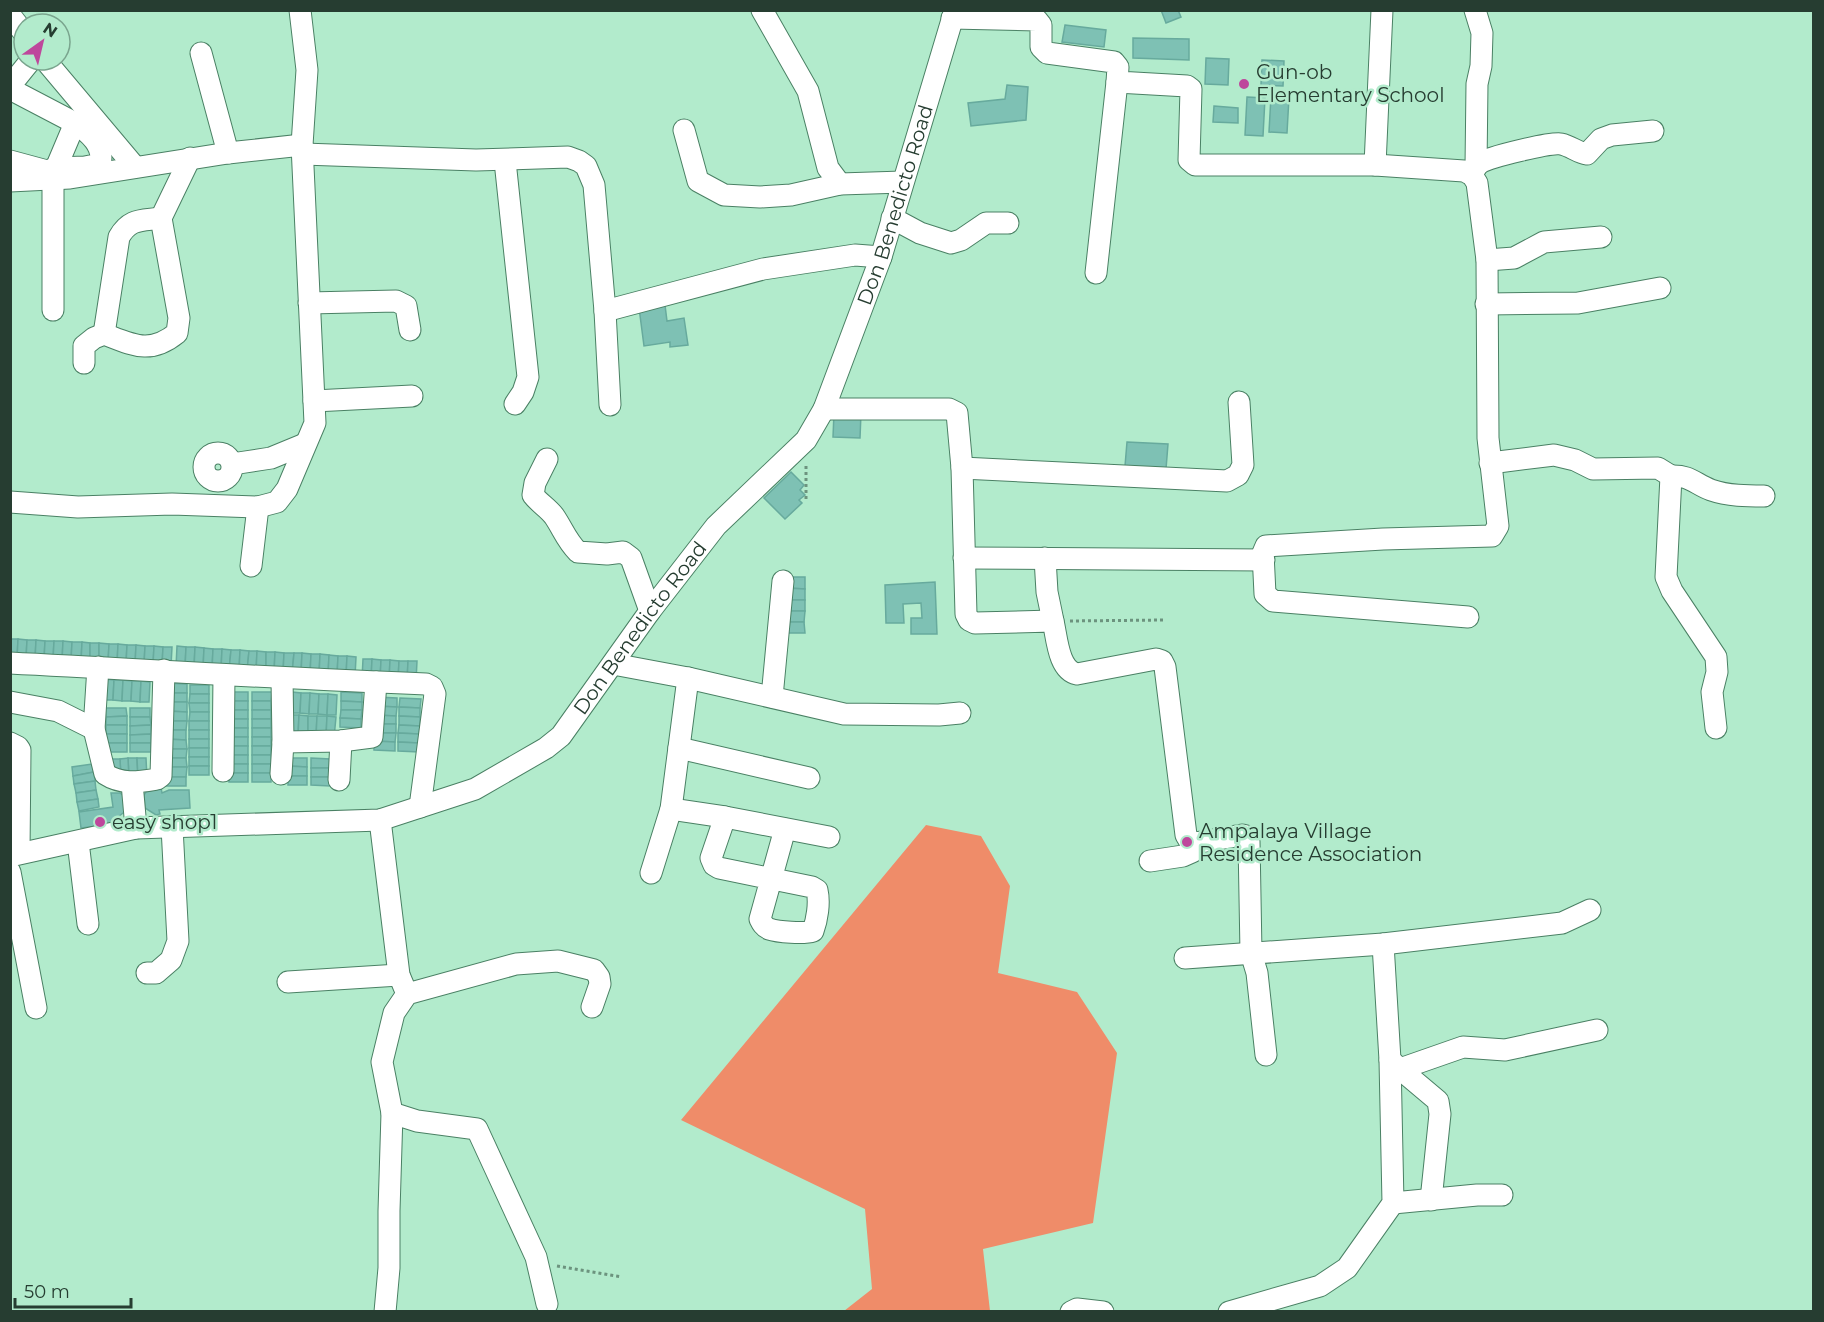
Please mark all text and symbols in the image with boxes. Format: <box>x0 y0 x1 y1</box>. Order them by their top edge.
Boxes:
north arrow <box>12 12 72 72</box>
text: N <box>39 18 61 41</box>
place label: Gun-ob Elementary School <box>1256 60 1445 107</box>
marker: Gun-ob Elementary School <box>1237 77 1251 91</box>
street label: Don Benedicto Road <box>852 102 938 309</box>
street label: Don Benedicto Road <box>568 537 711 719</box>
place label: easy shop1 <box>112 810 217 834</box>
marker: easy shop1 <box>93 815 107 829</box>
place label: Ampalaya Village Residence Association <box>1199 819 1422 866</box>
marker: Ampalaya Village Residence Association <box>1180 835 1194 849</box>
scale bar <box>15 1271 130 1309</box>
text: 50 m <box>24 1281 70 1303</box>

